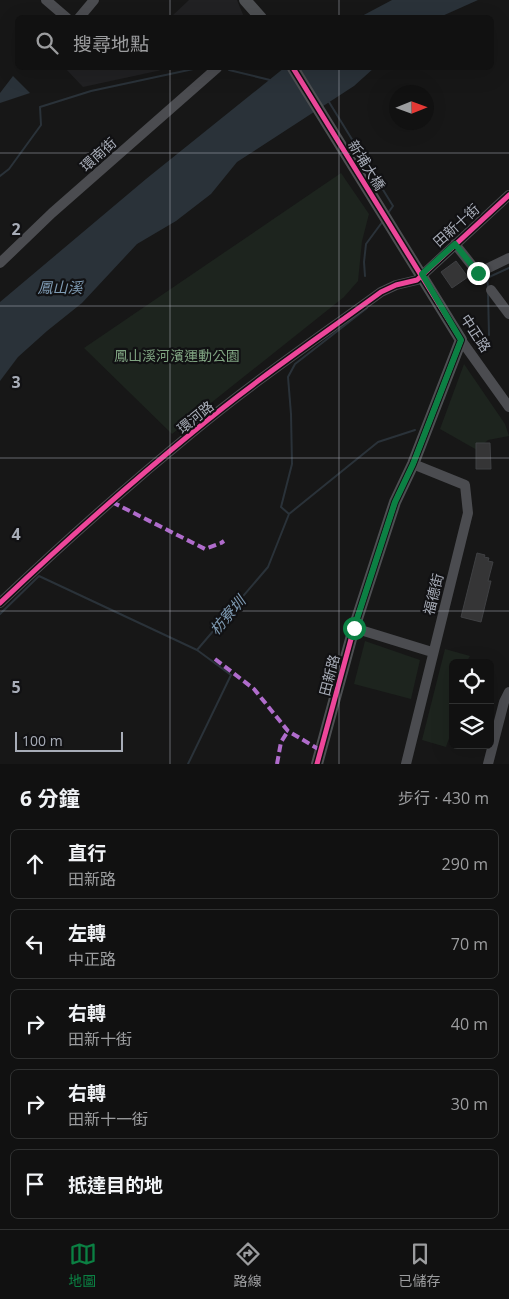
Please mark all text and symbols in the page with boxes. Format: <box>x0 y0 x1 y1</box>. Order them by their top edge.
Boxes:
search box <box>15 15 494 70</box>
icon: search <box>33 29 61 57</box>
text: 搜尋地點 <box>73 31 149 57</box>
north arrow <box>389 85 434 130</box>
street label: 環南街 <box>76 133 120 175</box>
street label: 新埔大橋 <box>344 136 390 194</box>
street label: 田新十街 <box>429 199 483 251</box>
text: 2 <box>11 218 21 240</box>
route end <box>467 262 490 285</box>
water label: 鳳山溪 <box>37 277 84 297</box>
street label: 中正路 <box>457 310 495 356</box>
park label: 鳳山溪河濱運動公園 <box>114 346 240 365</box>
text: 3 <box>11 371 21 393</box>
street label: 環河路 <box>173 396 217 438</box>
text: 4 <box>11 523 21 545</box>
street label: 福德街 <box>419 571 447 617</box>
water label: 枋寮圳 <box>205 590 251 639</box>
route start <box>343 617 366 640</box>
street label: 田新路 <box>314 652 344 698</box>
map controls <box>449 659 494 749</box>
button: locate <box>449 659 494 704</box>
text: 5 <box>11 676 21 698</box>
button: layers <box>449 704 494 749</box>
scale bar <box>15 729 122 752</box>
text: 100 m <box>22 731 63 750</box>
text: 6 分鐘 <box>20 784 79 812</box>
text: 步行 · 430 m <box>398 787 489 809</box>
text: 直行 <box>68 840 106 866</box>
icon: ahead <box>21 850 49 878</box>
text: 290 m <box>442 853 488 875</box>
text: 田新路 <box>68 868 116 890</box>
text: 左轉 <box>68 920 106 946</box>
icon: left <box>21 930 49 958</box>
text: 70 m <box>451 933 488 955</box>
text: 中正路 <box>68 948 116 970</box>
text: 右轉 <box>68 1000 106 1026</box>
icon: right <box>21 1010 49 1038</box>
text: 40 m <box>451 1013 488 1035</box>
text: 田新十街 <box>68 1028 132 1050</box>
text: 右轉 <box>68 1080 106 1106</box>
icon: right <box>21 1090 49 1118</box>
text: 30 m <box>451 1093 488 1115</box>
text: 田新十一街 <box>68 1108 148 1130</box>
icon: arrive <box>21 1170 49 1198</box>
text: 抵達目的地 <box>68 1172 163 1198</box>
tab: 地圖 <box>69 1240 97 1290</box>
tab: 路線 <box>234 1240 262 1290</box>
tab: 已儲存 <box>399 1240 441 1290</box>

